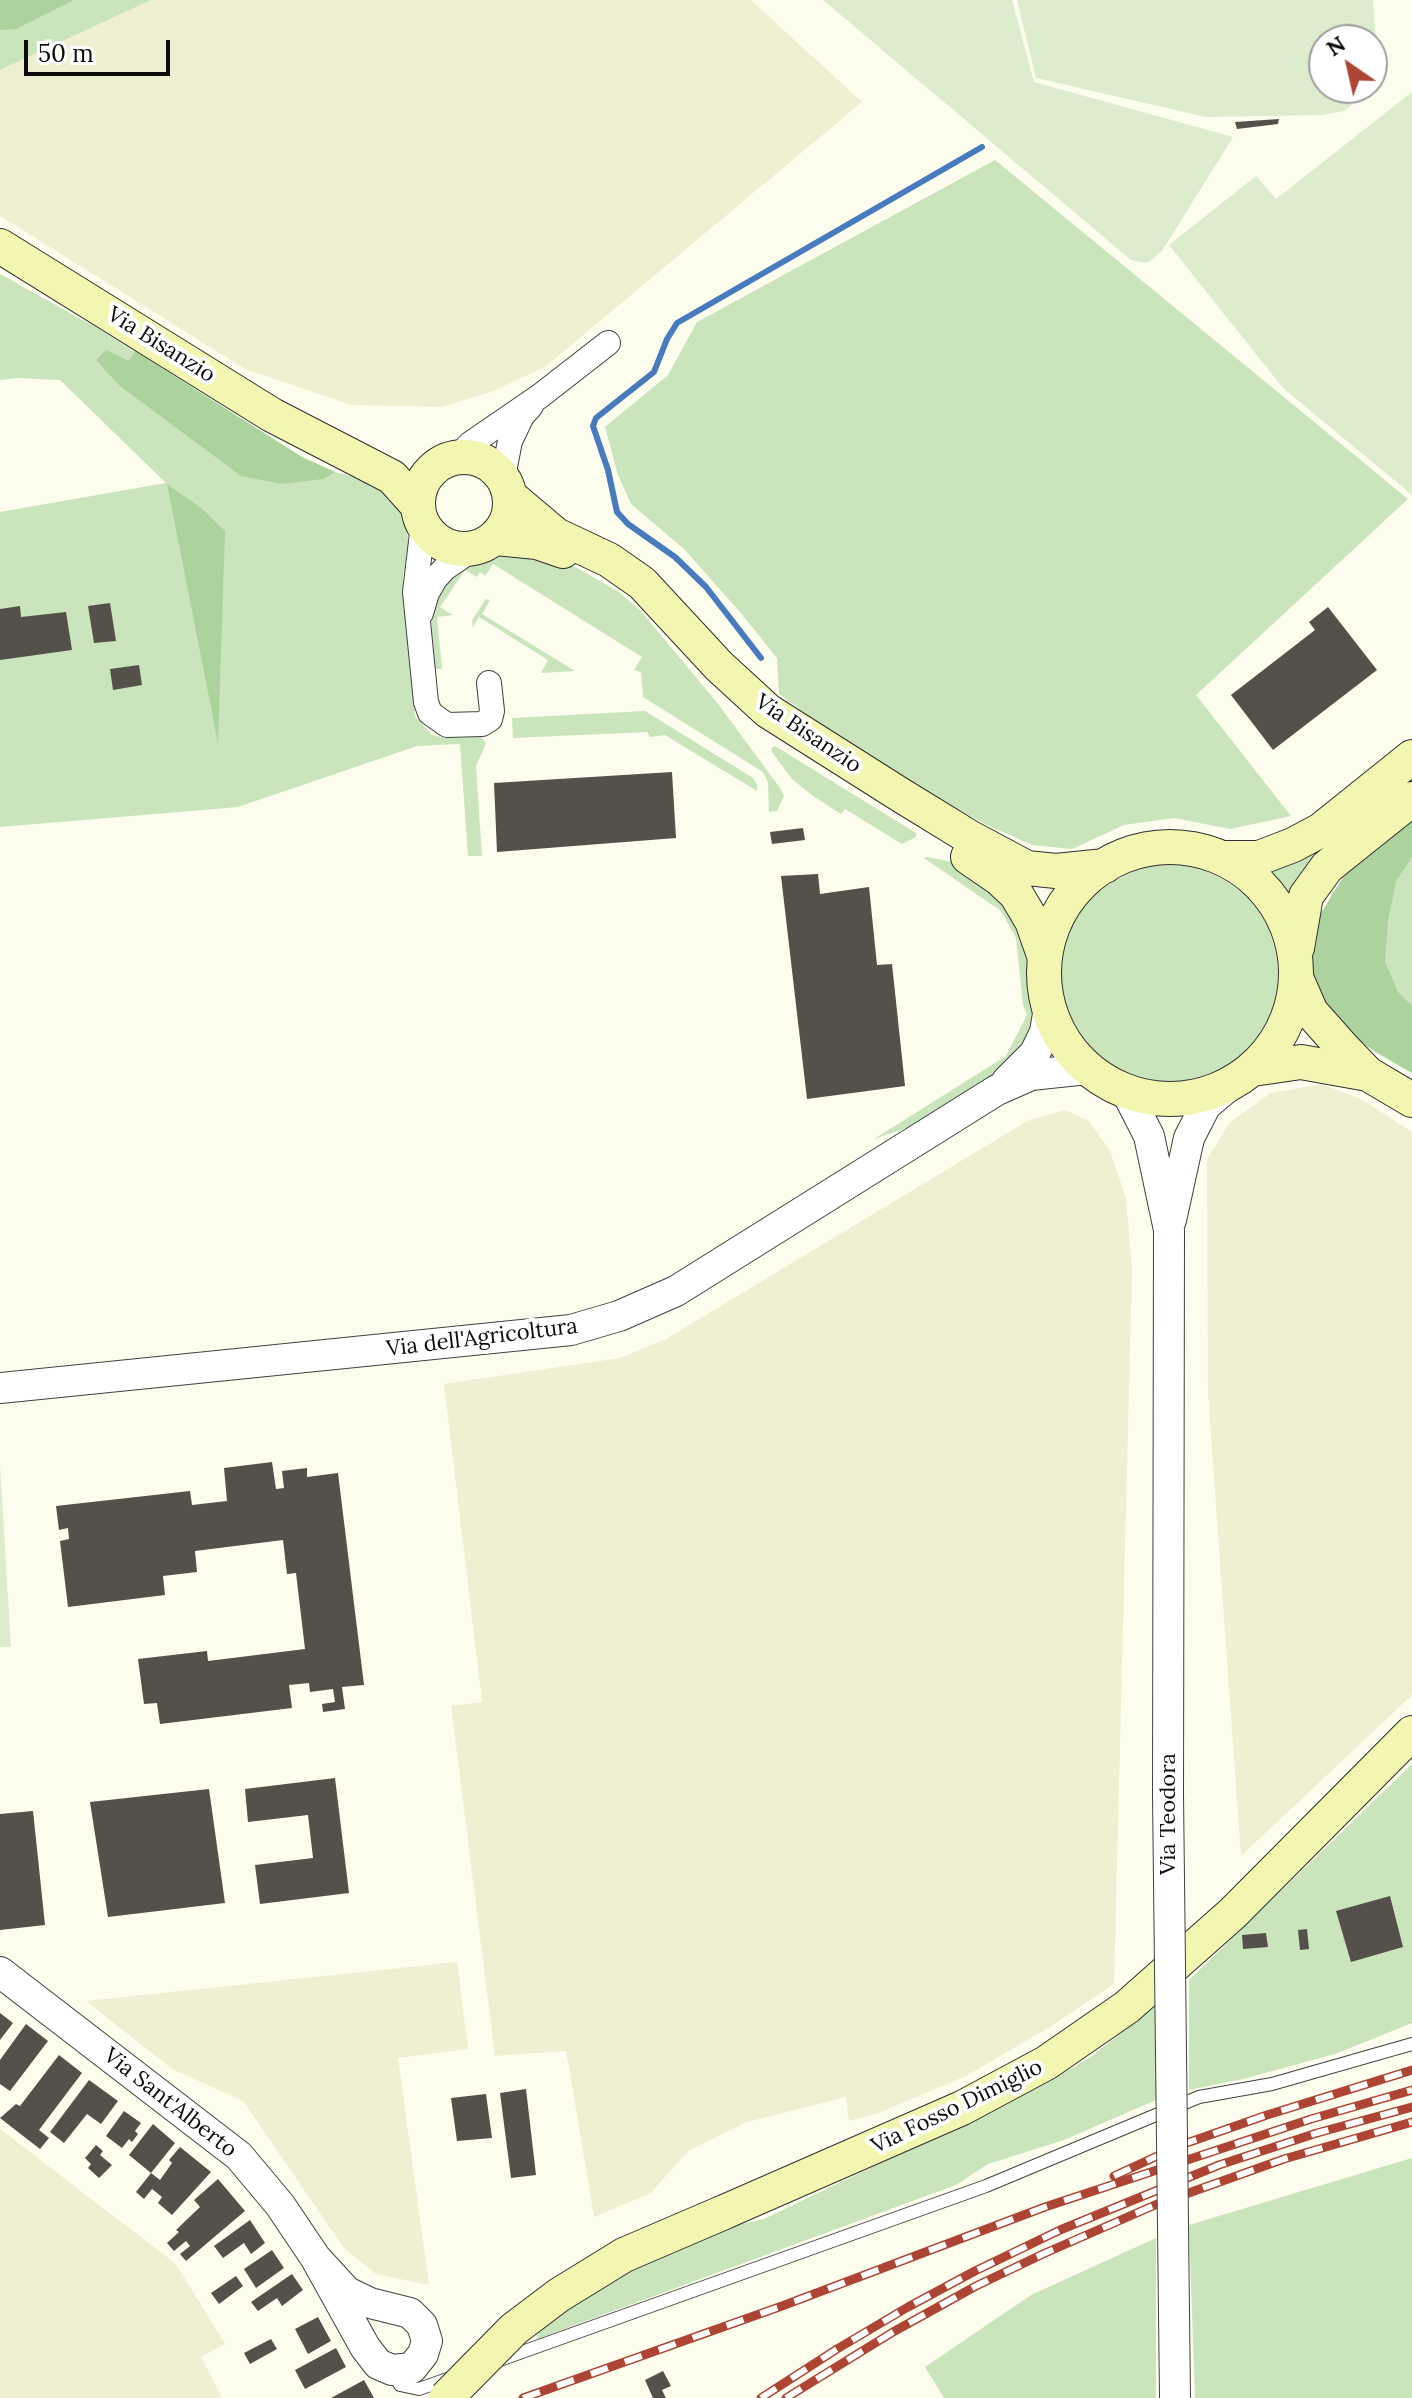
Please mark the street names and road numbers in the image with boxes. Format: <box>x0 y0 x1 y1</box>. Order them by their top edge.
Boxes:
street label: Via Bisanzio <box>102 301 220 389</box>
street label: Via Bisanzio <box>750 689 866 779</box>
street label: Via dell'Agricoltura <box>385 1313 579 1363</box>
street label: Via Teodora <box>1156 1753 1182 1875</box>
street label: Via Sant'Alberto <box>98 2043 242 2163</box>
street label: Via Fosso Dimiglio <box>867 2054 1047 2160</box>

